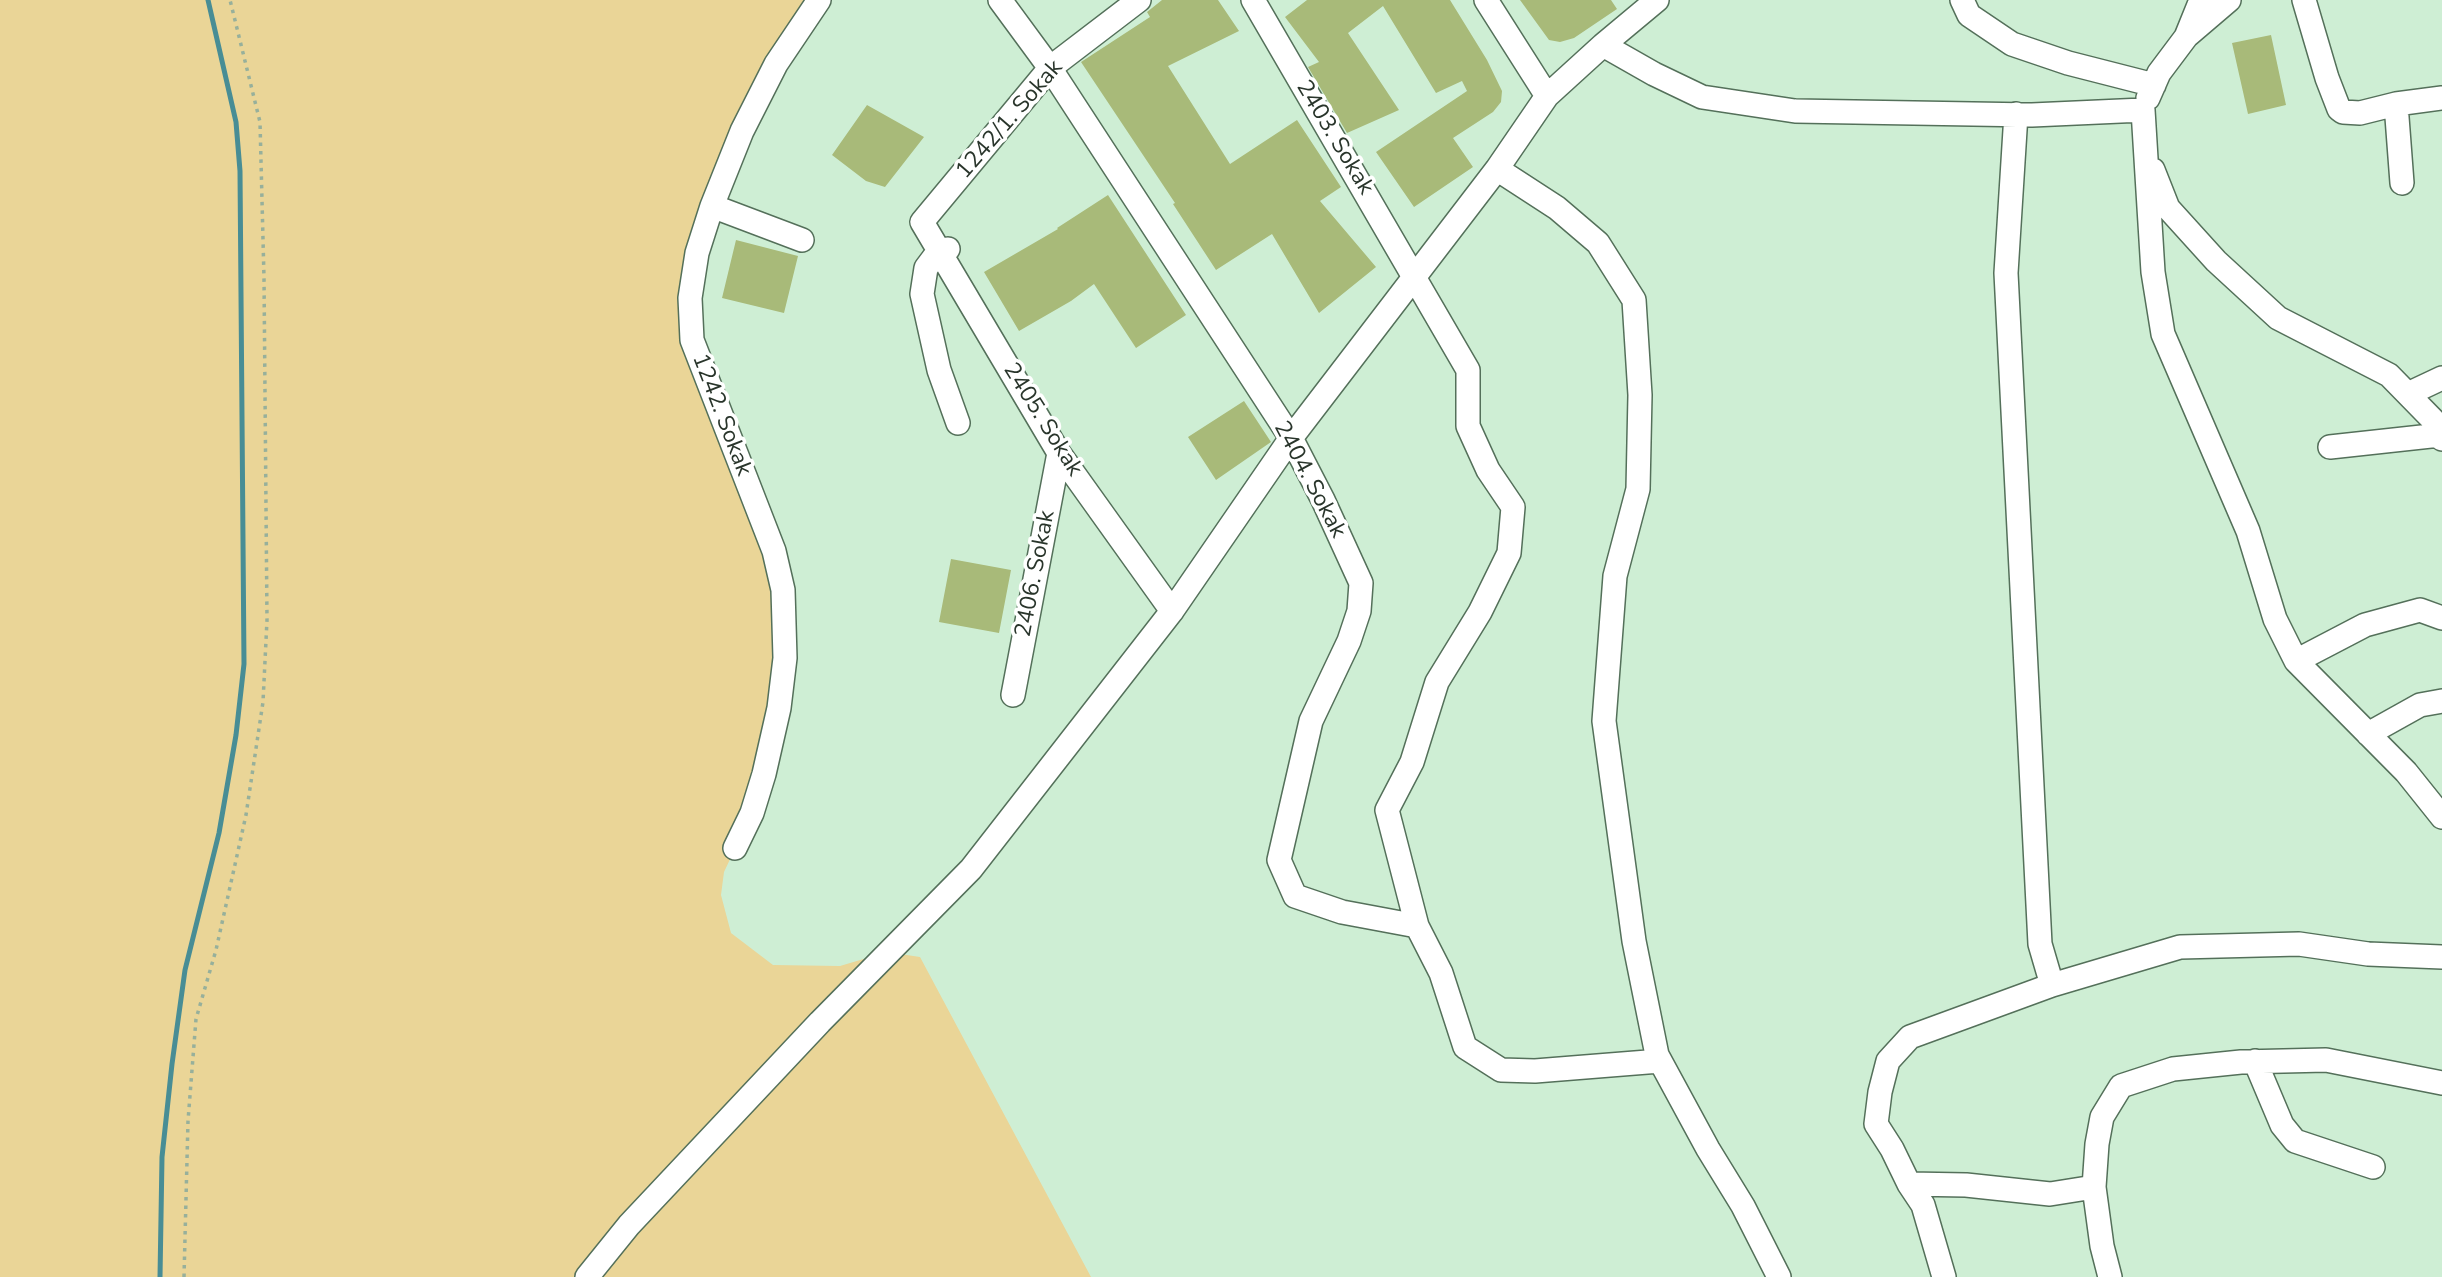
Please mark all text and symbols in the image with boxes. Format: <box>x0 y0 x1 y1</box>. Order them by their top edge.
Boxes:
street label: 1242/1. Sokak <box>951 55 1069 185</box>
street label: 2403. Sokak <box>1289 76 1379 200</box>
street label: 1242. Sokak <box>685 350 757 480</box>
street label: 2405. Sokak <box>996 358 1088 482</box>
street label: 2404. Sokak <box>1267 417 1351 543</box>
street label: 2406. Sokak <box>1010 508 1062 640</box>

